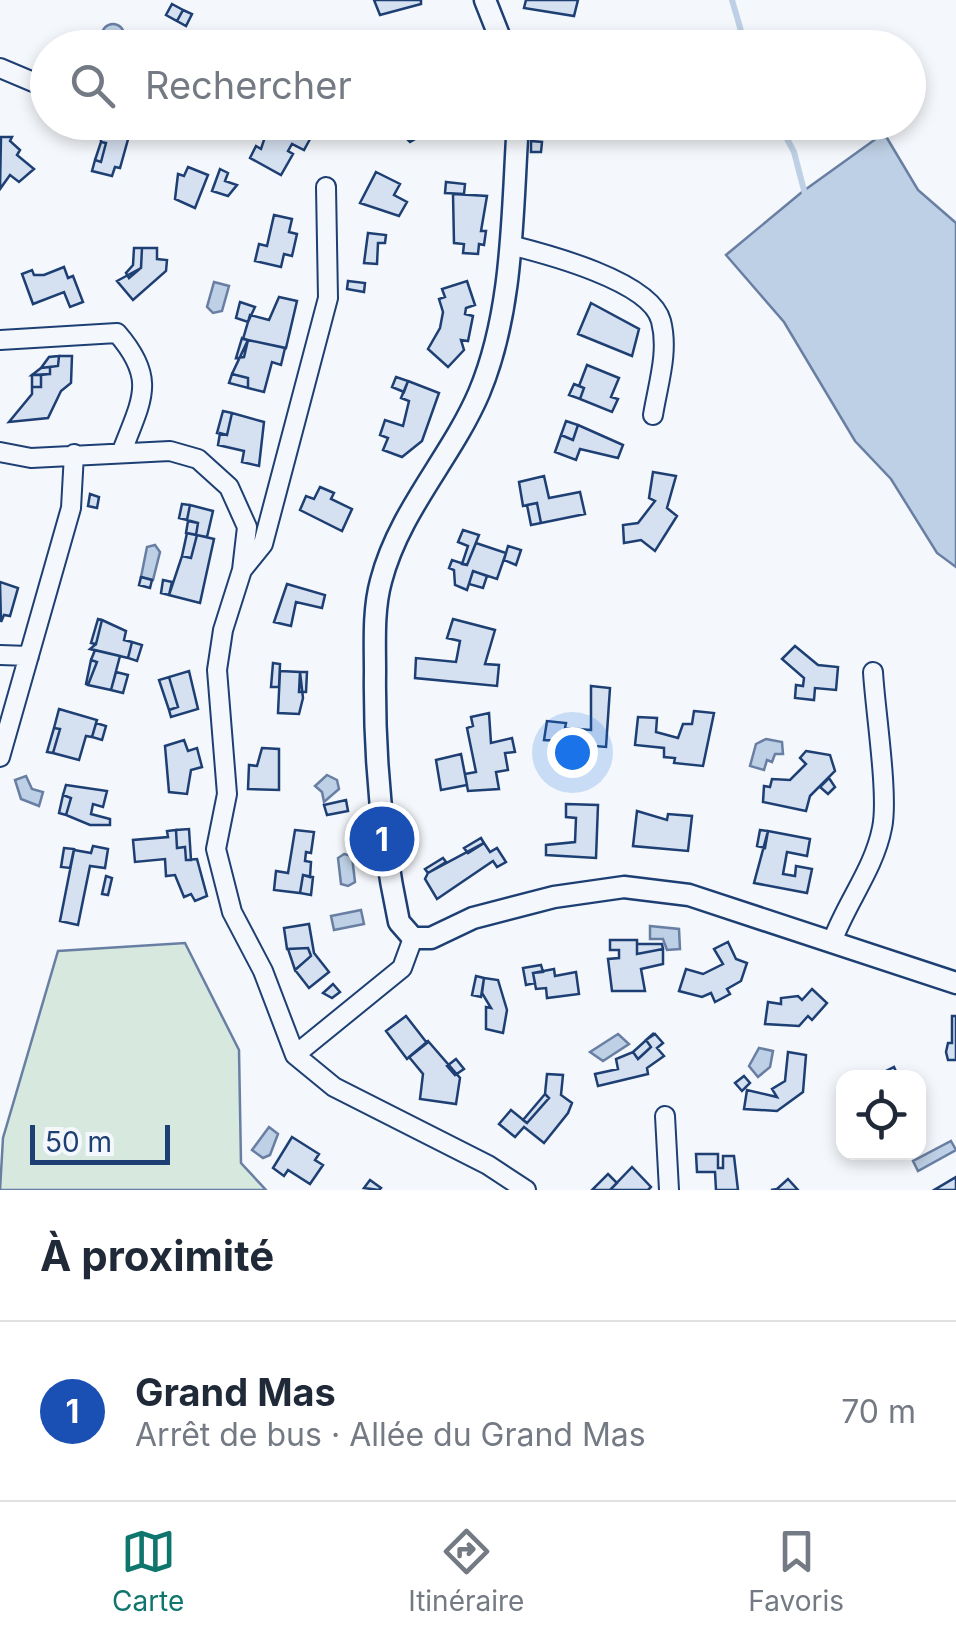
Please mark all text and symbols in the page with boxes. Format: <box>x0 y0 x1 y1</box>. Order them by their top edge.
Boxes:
search box <box>30 30 926 140</box>
icon: search <box>65 58 120 113</box>
text: Rechercher <box>145 62 352 108</box>
your location <box>547 727 598 778</box>
pin: 1 <box>350 802 414 876</box>
map controls <box>836 1070 926 1160</box>
button: locate <box>836 1070 926 1160</box>
scale bar <box>30 1120 170 1164</box>
text: 50 m <box>45 1125 112 1159</box>
text: À proximité <box>40 1230 274 1281</box>
text: Grand Mas <box>135 1369 336 1415</box>
text: 1 <box>66 1392 79 1431</box>
text: 70 m <box>841 1392 916 1431</box>
text: Arrêt de bus · Allée du Grand Mas <box>135 1415 646 1454</box>
tab: Carte <box>112 1524 184 1618</box>
tab: Itinéraire <box>408 1524 524 1618</box>
tab: Favoris <box>748 1524 844 1618</box>

